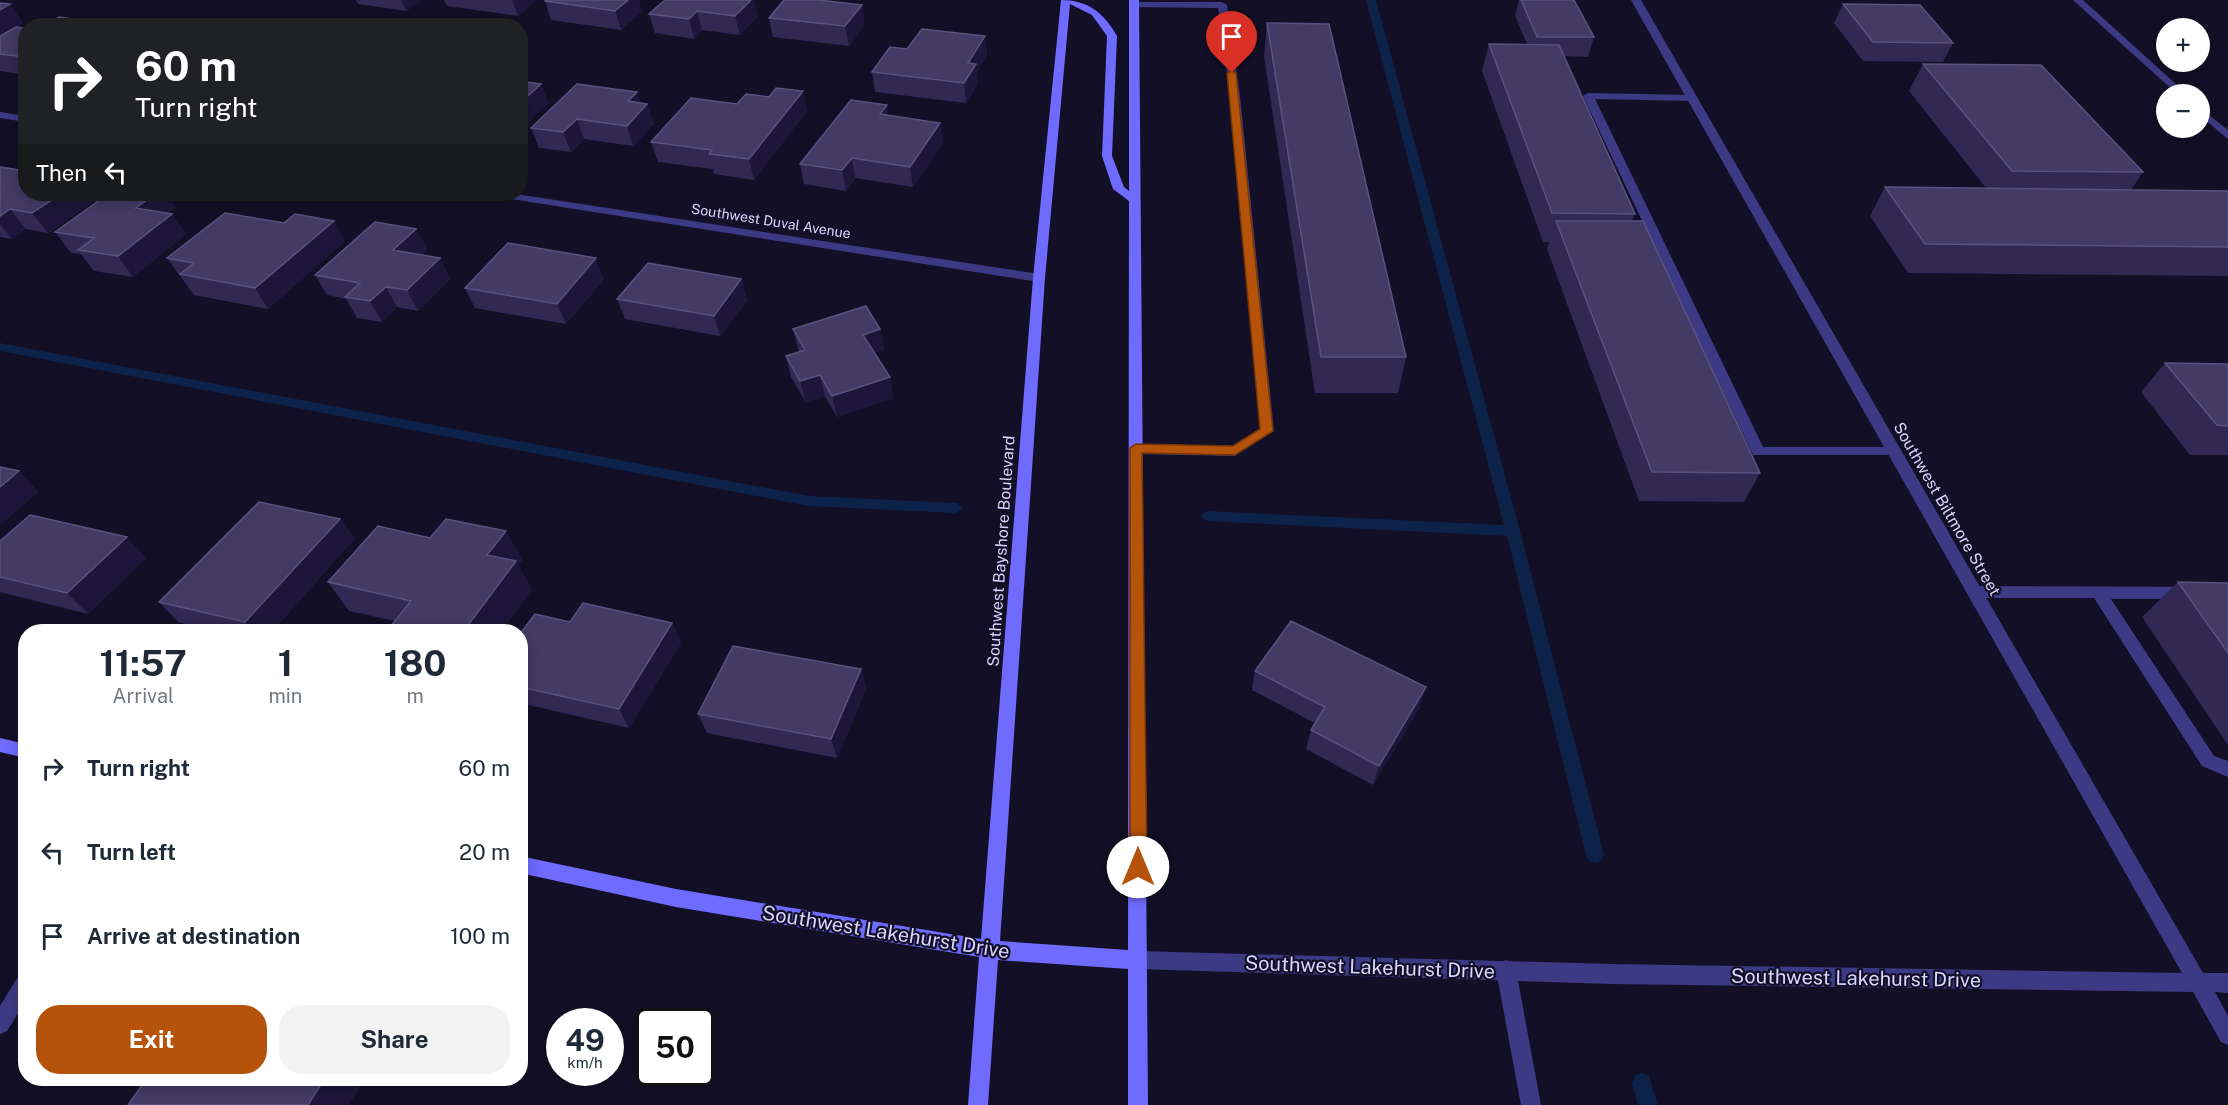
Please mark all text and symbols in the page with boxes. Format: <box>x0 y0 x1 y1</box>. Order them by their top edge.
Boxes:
pin <box>1206 11 1257 73</box>
map controls <box>2156 18 2210 138</box>
button: + <box>2156 18 2210 72</box>
icon: arrive <box>1215 20 1248 53</box>
text: 60 m <box>135 41 237 90</box>
icon: right <box>36 42 114 120</box>
button: − <box>2156 84 2210 138</box>
text: Turn right <box>135 91 258 123</box>
icon: left <box>99 156 132 189</box>
text: Then <box>36 160 87 186</box>
street label: Southwest Duval Avenue <box>690 200 852 242</box>
street label: Southwest Biltmore Street <box>1889 419 2005 599</box>
street label: Southwest Bayshore Boulevard <box>983 435 1019 667</box>
text: 11:57 <box>100 642 187 684</box>
text: 1 <box>278 642 293 684</box>
text: 180 <box>384 642 446 684</box>
text: Arrival <box>112 684 174 708</box>
text: min <box>268 684 302 708</box>
text: m <box>407 684 424 708</box>
icon: right <box>36 752 69 785</box>
text: Turn right <box>87 755 190 781</box>
text: 60 m <box>459 755 510 781</box>
position arrow <box>1106 835 1170 899</box>
icon: left <box>36 836 69 869</box>
text: Turn left <box>87 839 176 865</box>
text: 20 m <box>459 839 510 865</box>
street label: Southwest Lakehurst Drive <box>761 901 1011 963</box>
icon: arrive <box>36 920 69 953</box>
text: Arrive at destination <box>87 923 300 949</box>
text: 100 m <box>450 923 510 949</box>
street label: Southwest Lakehurst Drive <box>1245 951 1495 983</box>
street label: Southwest Lakehurst Drive <box>1731 964 1981 992</box>
button: Exit <box>36 1005 267 1074</box>
button: Share <box>279 1005 510 1074</box>
speed limit sign: 50 <box>636 1008 714 1086</box>
text: 49 <box>565 1022 605 1058</box>
text: km/h <box>567 1054 603 1071</box>

